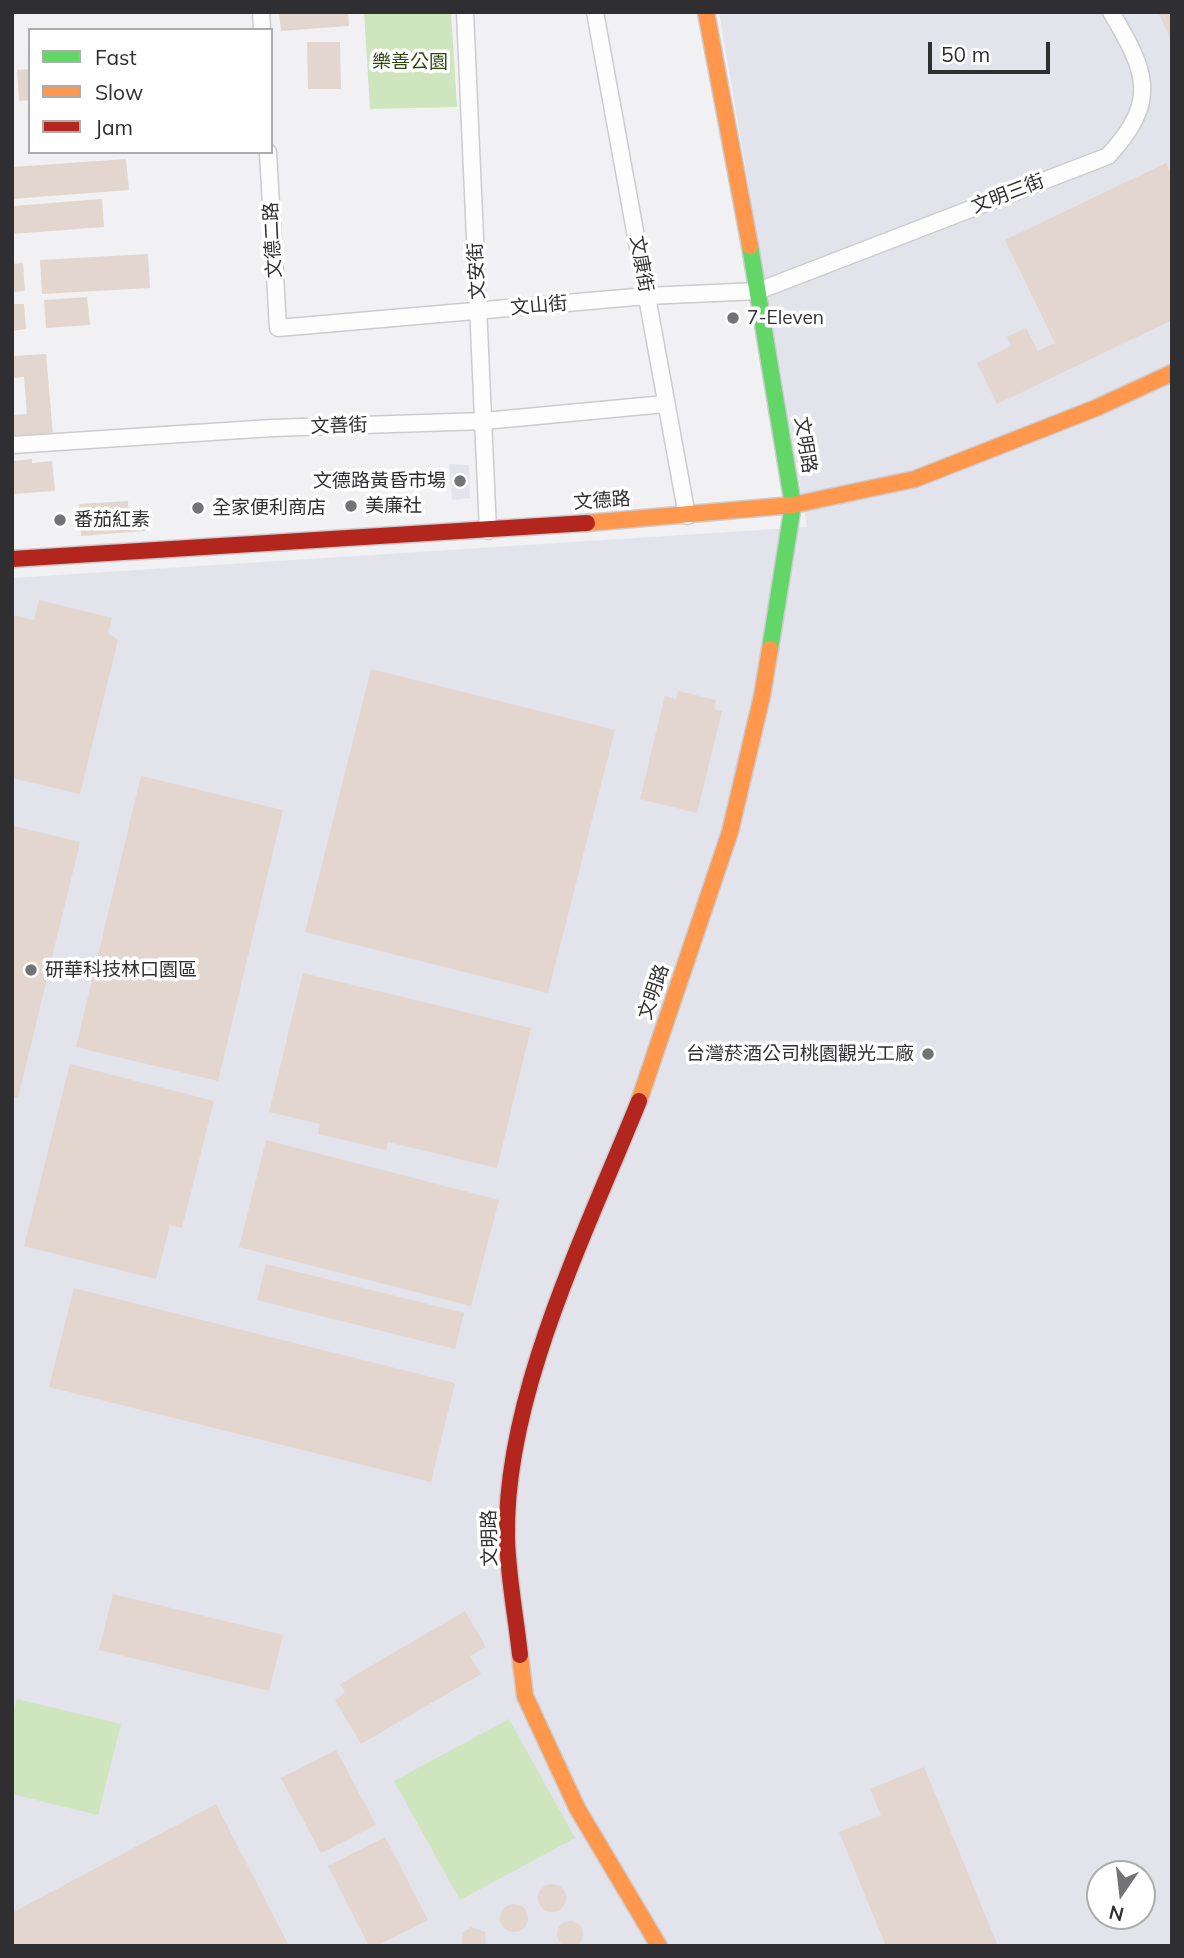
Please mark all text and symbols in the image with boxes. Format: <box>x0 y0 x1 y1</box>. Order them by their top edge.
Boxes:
legend <box>28 28 273 154</box>
scale bar <box>932 28 1054 72</box>
text: 50 m <box>941 41 990 67</box>
text: Fast <box>95 44 137 70</box>
park label: 樂善公園 <box>372 51 448 73</box>
text: Slow <box>95 79 143 105</box>
text: Jam <box>95 114 133 140</box>
street label: 文明三街 <box>968 170 1048 218</box>
street label: 文德二路 <box>260 201 286 279</box>
street label: 文康街 <box>625 234 657 294</box>
street label: 文安街 <box>464 242 490 300</box>
street label: 文山街 <box>510 292 568 320</box>
place label: 7-Eleven <box>747 307 824 329</box>
marker: 7-Eleven <box>725 310 741 326</box>
street label: 文善街 <box>310 414 368 438</box>
street label: 文明路 <box>789 415 821 475</box>
place label: 文德路黃昏市場 <box>313 470 446 492</box>
marker: 文德路黃昏市場 <box>452 473 468 489</box>
street label: 文德路 <box>573 488 631 514</box>
place label: 美廉社 <box>365 495 422 517</box>
place label: 全家便利商店 <box>212 497 326 519</box>
marker: 美廉社 <box>343 498 359 514</box>
marker: 全家便利商店 <box>190 500 206 516</box>
place label: 番茄紅素 <box>74 509 150 531</box>
marker: 番茄紅素 <box>52 512 68 528</box>
place label: 研華科技林口園區 <box>45 959 197 981</box>
street label: 文明路 <box>634 961 674 1023</box>
marker: 研華科技林口園區 <box>23 962 39 978</box>
place label: 台灣菸酒公司桃園觀光工廠 <box>686 1043 914 1065</box>
marker: 台灣菸酒公司桃園觀光工廠 <box>920 1046 936 1062</box>
street label: 文明路 <box>478 1509 502 1567</box>
north arrow <box>1086 1860 1156 1930</box>
text: N <box>1107 1900 1126 1927</box>

